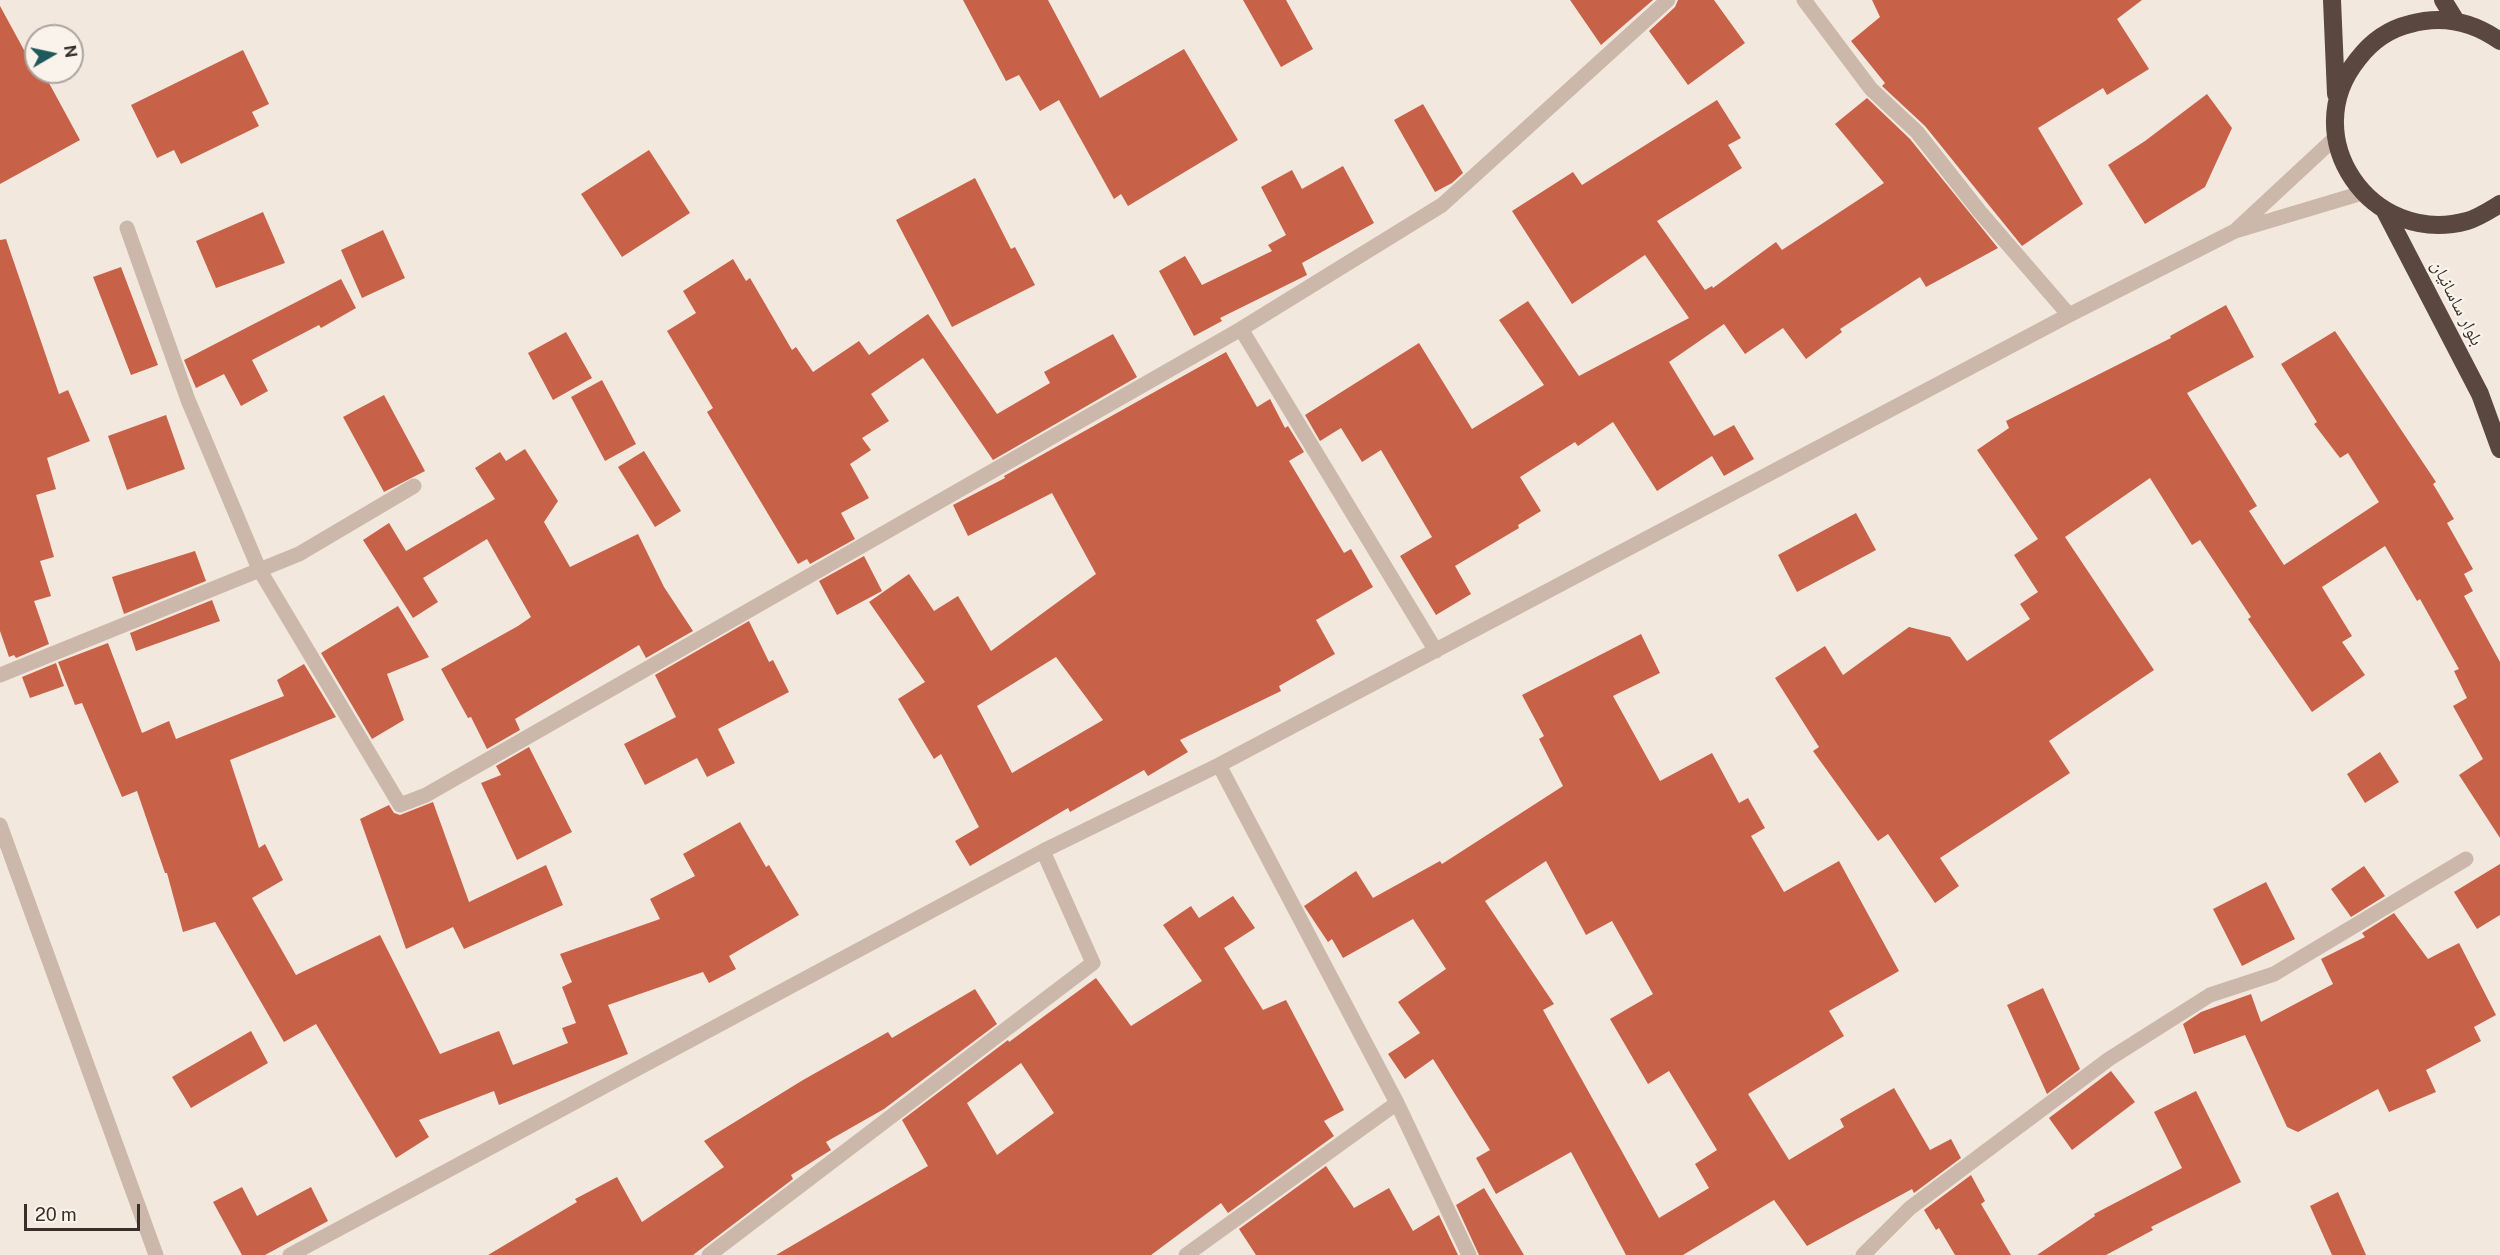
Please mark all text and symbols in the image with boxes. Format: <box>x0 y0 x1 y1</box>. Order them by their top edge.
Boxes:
north arrow <box>24 24 84 84</box>
text: N <box>60 44 81 59</box>
street label: بلوار ساسانیان <box>2426 257 2488 349</box>
scale bar <box>27 1192 142 1230</box>
text: 20 m <box>35 1204 77 1225</box>

